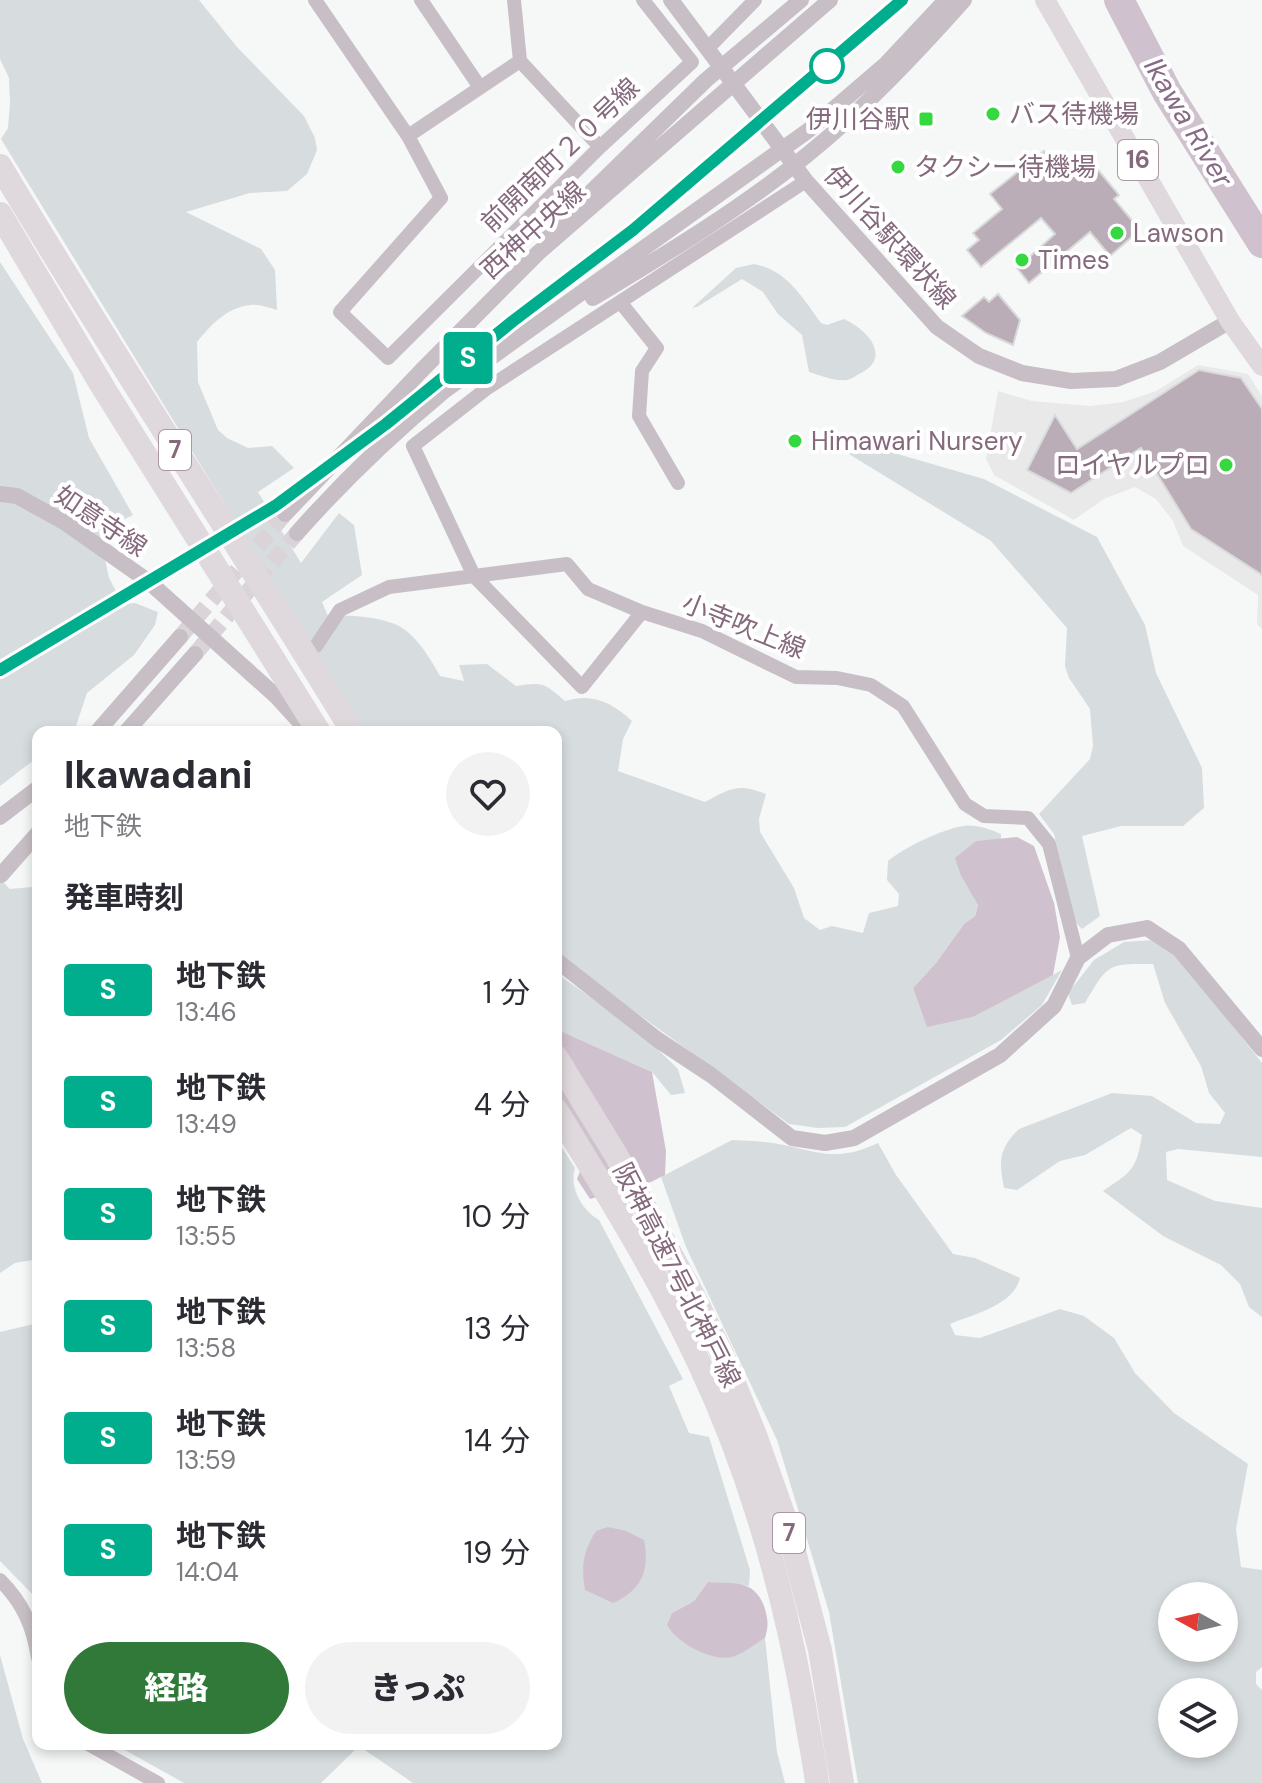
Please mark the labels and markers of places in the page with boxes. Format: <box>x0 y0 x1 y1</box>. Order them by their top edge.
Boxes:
unlabelled marker <box>810 49 844 83</box>
place label: バス待機場 <box>1009 97 1139 131</box>
place label: 伊川谷駅 <box>806 102 910 136</box>
marker: バス待機場 <box>984 105 1002 123</box>
marker: 伊川谷駅 <box>917 110 935 128</box>
place label: タクシー待機場 <box>914 150 1096 184</box>
marker: タクシー待機場 <box>889 158 907 176</box>
place label: Lawson <box>1133 216 1224 250</box>
marker: Lawson <box>1108 224 1126 242</box>
place label: Times <box>1038 243 1110 277</box>
marker: Times <box>1013 251 1031 269</box>
place label: Himawari Nursery <box>811 424 1023 458</box>
marker: Himawari Nursery <box>786 432 804 450</box>
place label: ロイヤルプロ <box>1055 448 1210 482</box>
marker: ロイヤルプロ <box>1217 456 1235 474</box>

